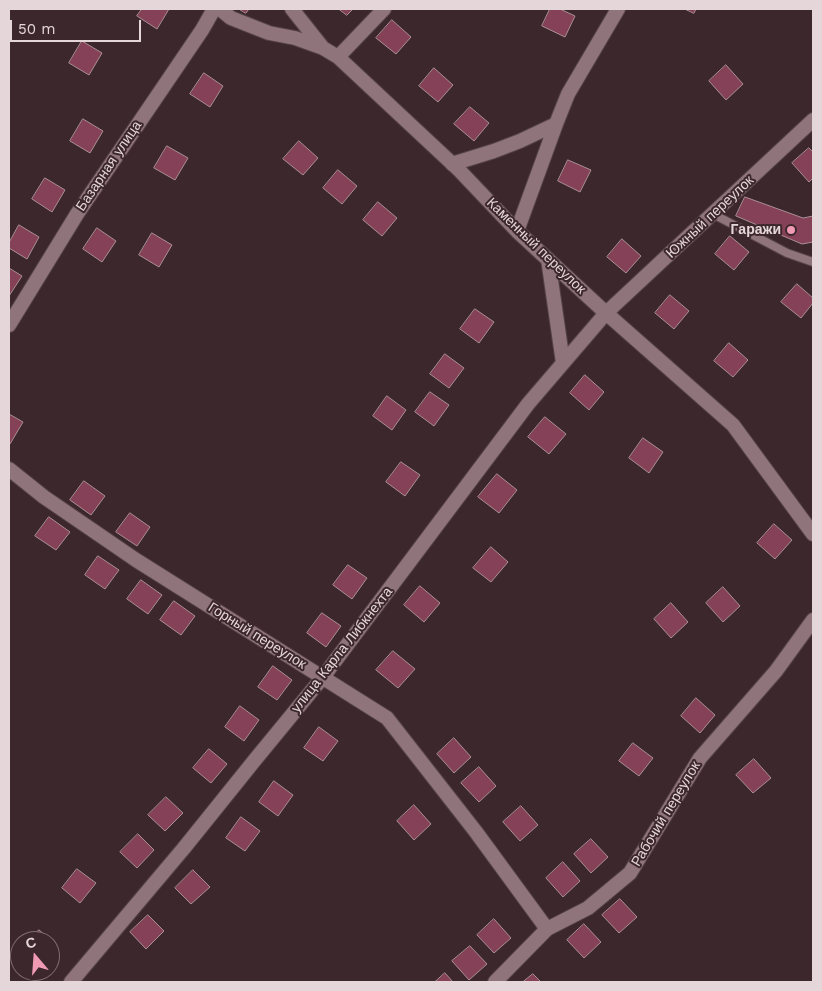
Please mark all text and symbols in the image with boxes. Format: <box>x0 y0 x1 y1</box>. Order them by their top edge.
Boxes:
scale bar <box>12 10 144 42</box>
text: 50 m <box>18 20 55 38</box>
street label: Базарная улица <box>73 118 145 214</box>
street label: Южный переулок <box>663 172 757 262</box>
street label: Каменный переулок <box>483 194 589 298</box>
place label: Гаражи <box>731 222 781 238</box>
marker: Гаражи <box>785 224 797 236</box>
street label: улица Карла Либкнехта <box>288 584 396 716</box>
street label: Горный переулок <box>205 599 309 673</box>
street label: Рабочий переулок <box>628 758 704 870</box>
north arrow <box>10 931 60 981</box>
text: С <box>23 934 38 952</box>

